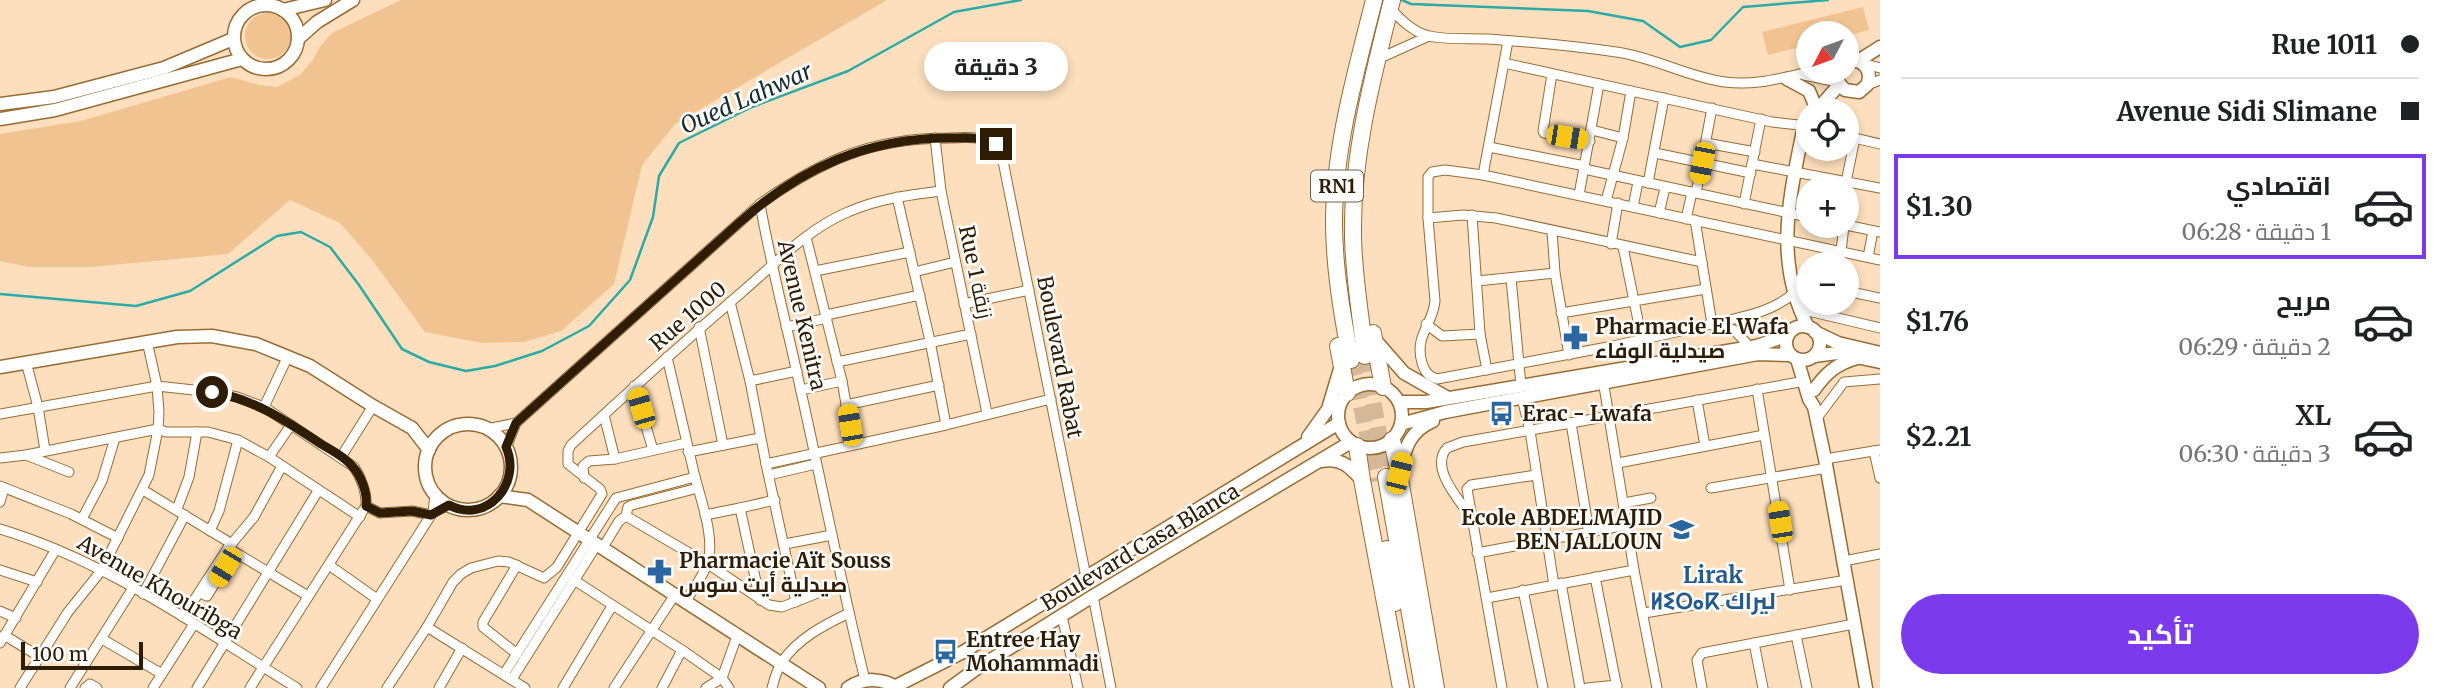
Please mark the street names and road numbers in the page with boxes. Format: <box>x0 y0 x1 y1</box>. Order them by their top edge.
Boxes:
road number: RN1 <box>1311 170 1363 202</box>
street label: Rue 1 زنقة <box>953 223 999 321</box>
street label: Avenue Kenitra <box>771 236 832 393</box>
street label: Boulevard Rabat <box>1031 273 1089 441</box>
street label: Rue 1000 <box>644 275 732 357</box>
street label: Boulevard Casa Blanca <box>1036 477 1244 617</box>
street label: Avenue Khouribga <box>72 528 247 645</box>

